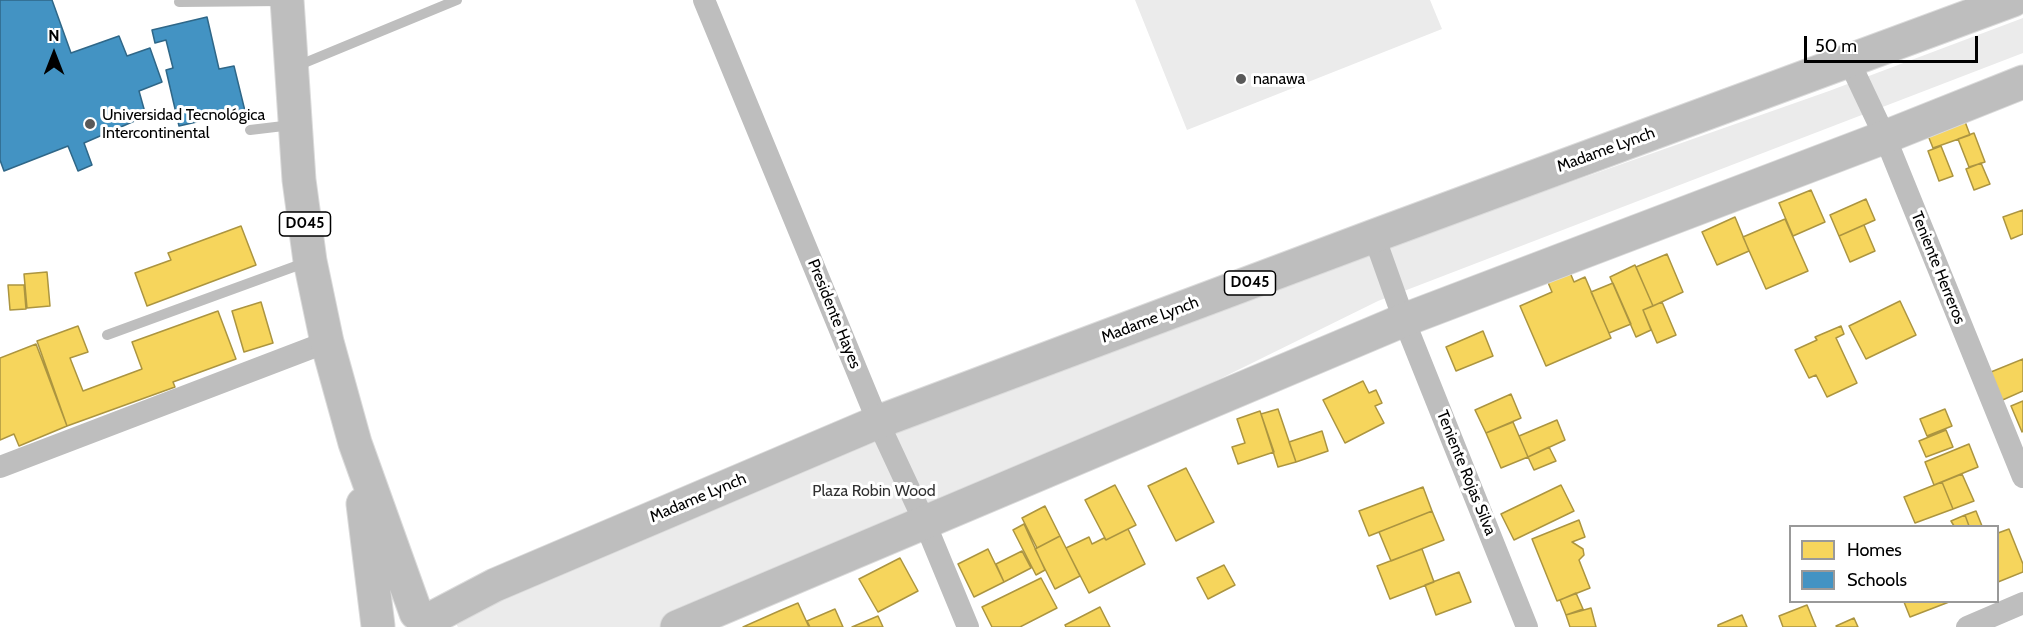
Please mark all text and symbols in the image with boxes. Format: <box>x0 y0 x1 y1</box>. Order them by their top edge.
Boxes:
north arrow <box>24 24 84 84</box>
scale bar <box>1807 24 1981 62</box>
text: N <box>48 26 60 45</box>
text: 50 m <box>1815 35 1857 57</box>
place label: nanawa <box>1253 69 1305 89</box>
marker: nanawa <box>1234 72 1248 86</box>
place label: Universidad Tecnológica Intercontinental <box>102 105 265 143</box>
marker: Universidad Tecnológica Intercontinental <box>83 117 97 131</box>
street label: Madame Lynch <box>1554 123 1658 177</box>
street label: Teniente Herreros <box>1907 209 1969 327</box>
road number: D045 <box>280 212 330 236</box>
street label: Presidente Hayes <box>803 256 865 372</box>
road number: D045 <box>1224 271 1276 295</box>
street label: Madame Lynch <box>1099 293 1201 347</box>
street label: Teniente Rojas Silva <box>1432 408 1500 538</box>
street label: Madame Lynch <box>647 469 749 527</box>
park label: Plaza Robin Wood <box>812 481 936 501</box>
legend <box>1789 525 1999 603</box>
text: Homes <box>1847 539 1902 561</box>
text: Schools <box>1847 569 1907 591</box>

